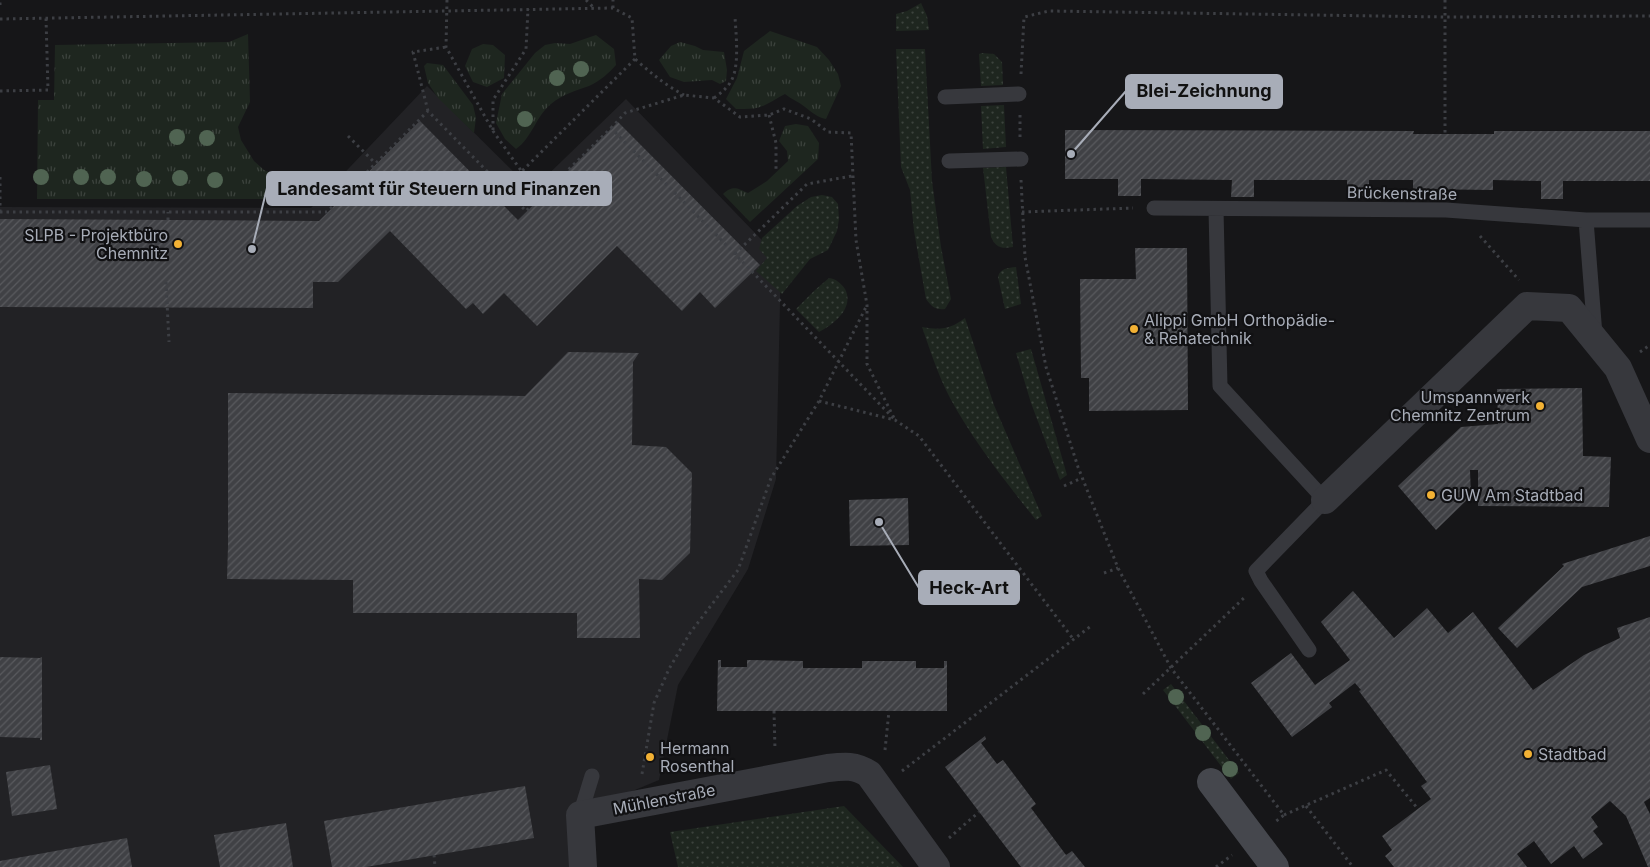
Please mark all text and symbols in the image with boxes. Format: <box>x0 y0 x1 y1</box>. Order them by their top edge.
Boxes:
callout: Blei-Zeichnung <box>1126 75 1282 108</box>
text: Blei-Zeichnung <box>1136 80 1272 101</box>
callout: Landesamt für Steuern und Finanzen <box>267 172 611 205</box>
text: Landesamt für Steuern und Finanzen <box>277 178 601 199</box>
street label: Brückenstraße <box>1347 182 1457 204</box>
place label: SLPB - Projektbüro Chemnitz <box>24 225 168 263</box>
marker: SLPB - Projektbüro Chemnitz <box>172 238 184 250</box>
place label: Alippi GmbH Orthopädie- & Rehatechnik <box>1144 310 1335 348</box>
marker: Alippi GmbH Orthopädie- & Rehatechnik <box>1128 323 1140 335</box>
place label: Umspannwerk Chemnitz Zentrum <box>1390 387 1530 425</box>
marker: Umspannwerk Chemnitz Zentrum <box>1534 400 1546 412</box>
place label: GUW Am Stadtbad <box>1441 485 1583 505</box>
marker: GUW Am Stadtbad <box>1425 489 1437 501</box>
callout: Heck-Art <box>919 571 1019 604</box>
text: Heck-Art <box>929 577 1009 598</box>
place label: Hermann Rosenthal <box>660 738 734 776</box>
place label: Stadtbad <box>1538 744 1607 764</box>
marker: Stadtbad <box>1522 748 1534 760</box>
marker: Hermann Rosenthal <box>644 751 656 763</box>
street label: Mühlenstraße <box>611 779 717 819</box>

